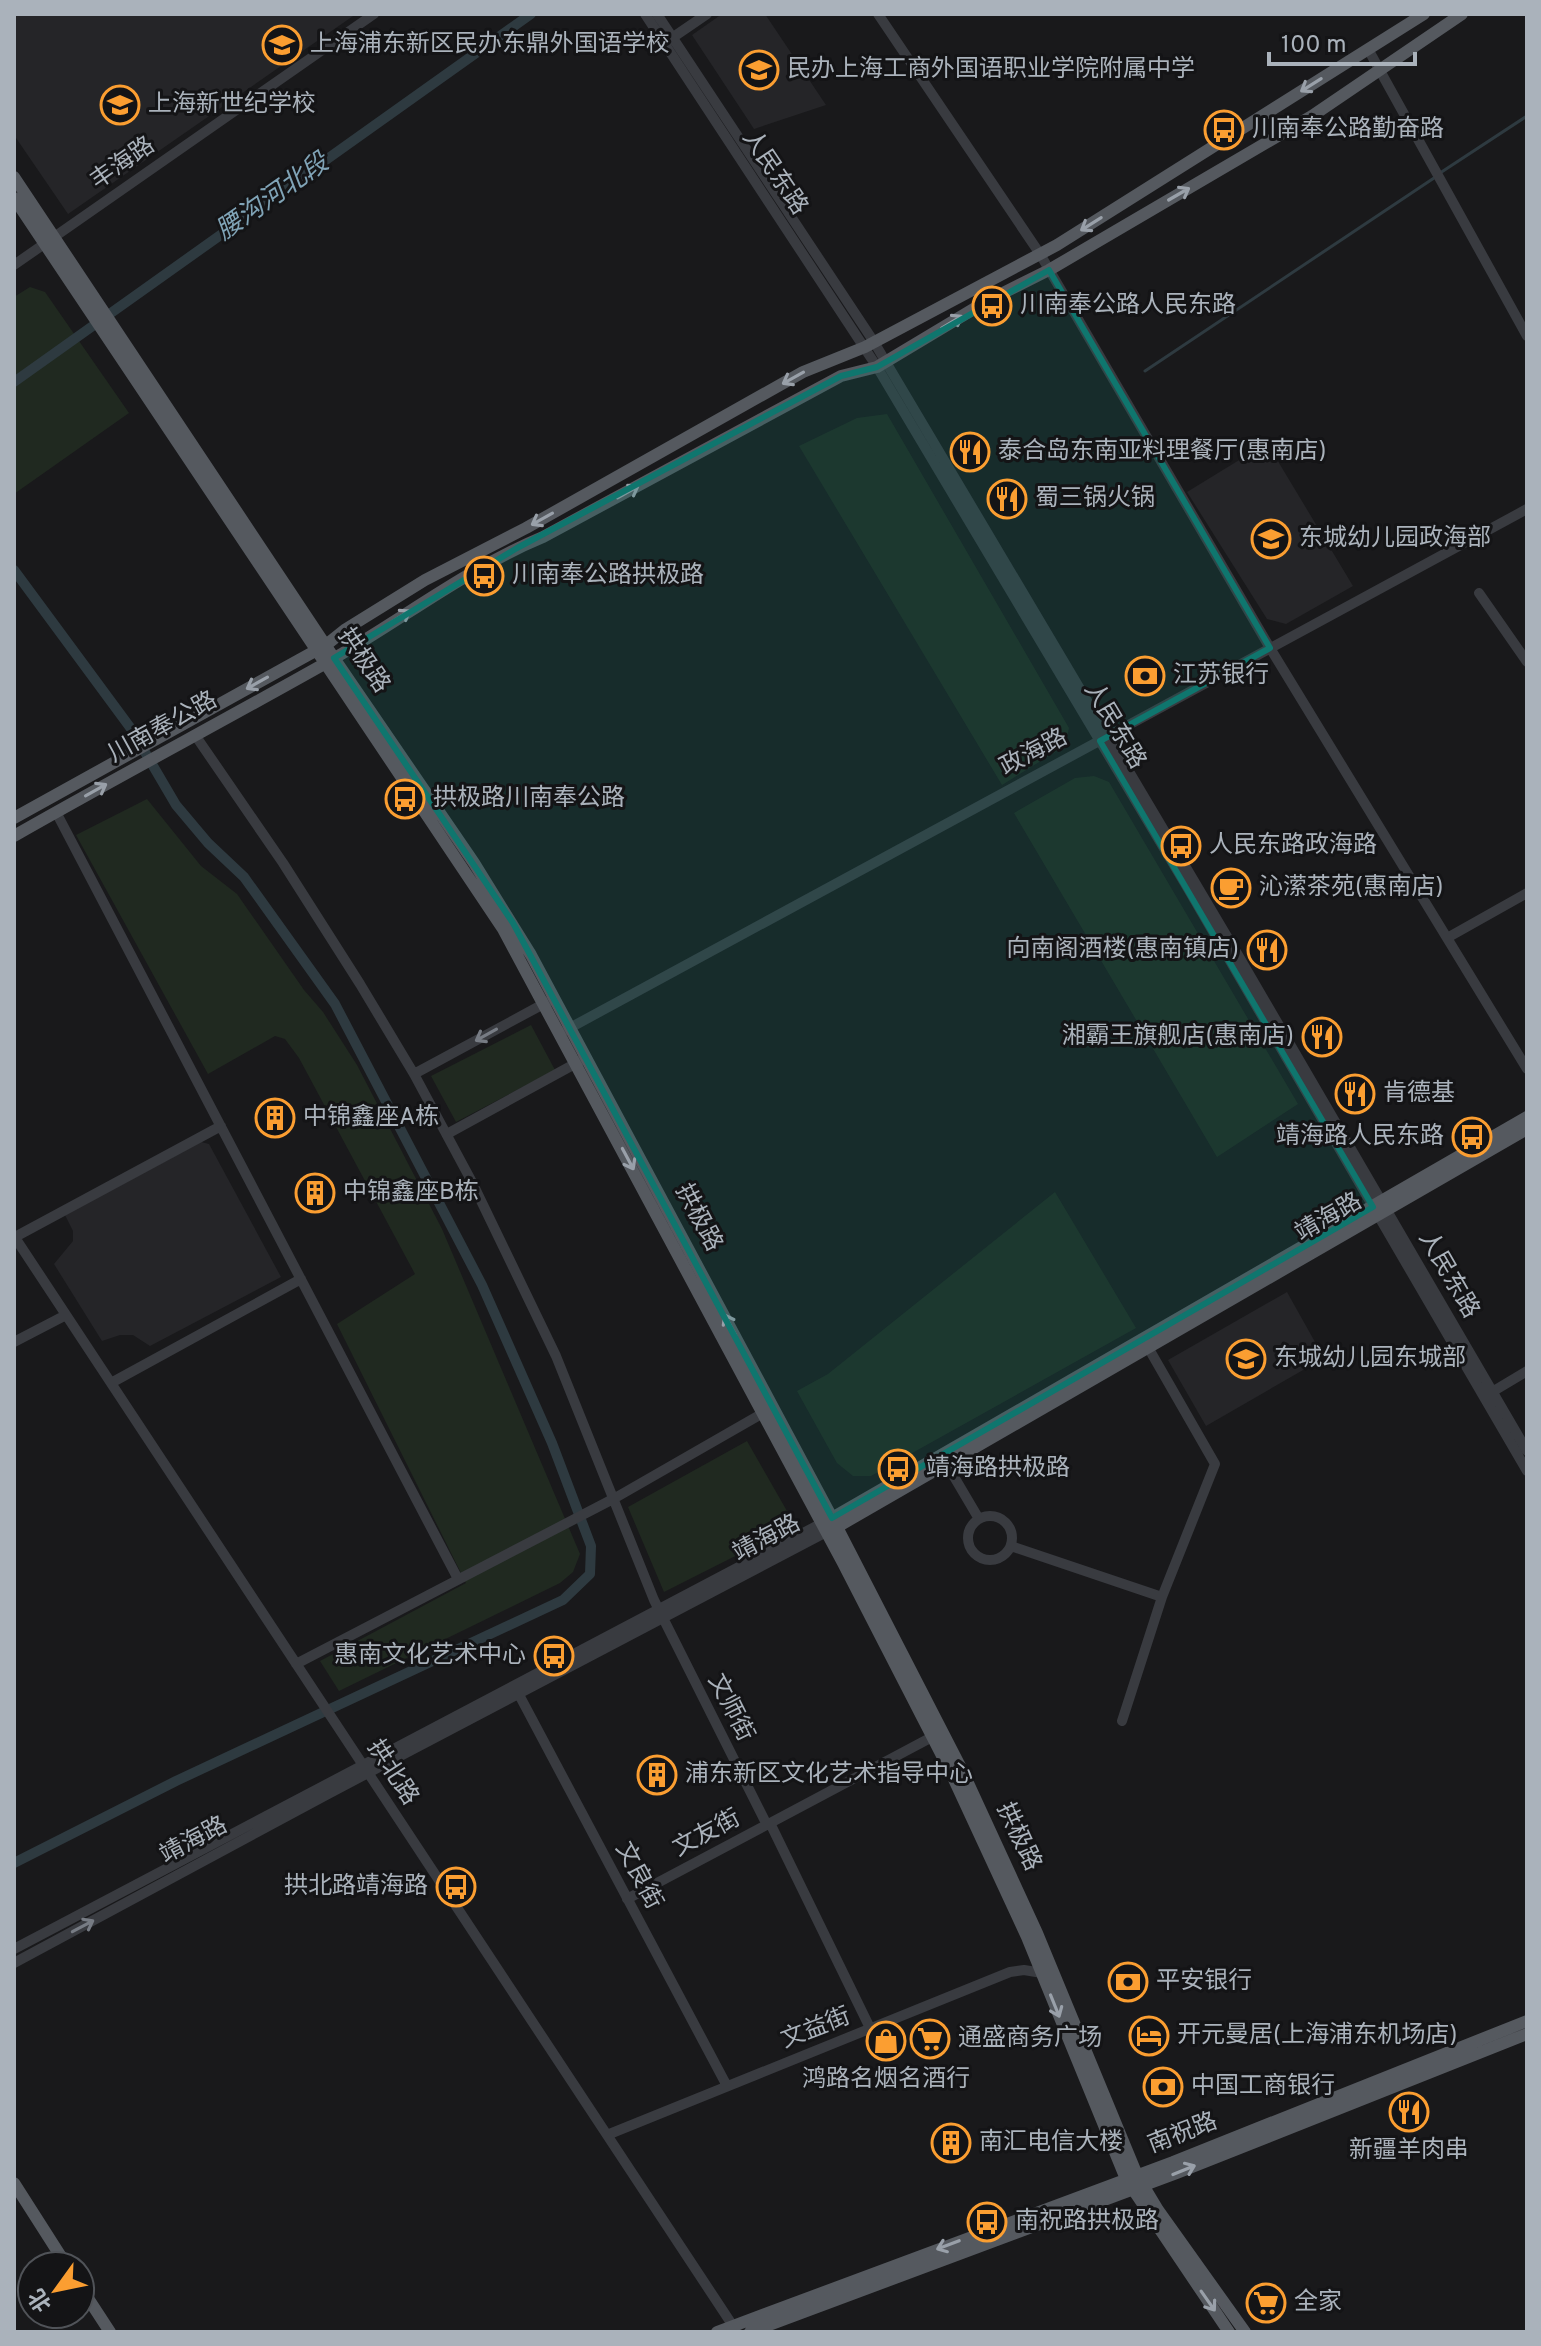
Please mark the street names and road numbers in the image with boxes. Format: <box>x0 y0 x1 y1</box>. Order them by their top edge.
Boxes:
street label: 人民东路 <box>735 125 813 221</box>
street label: 丰海路 <box>85 131 161 197</box>
street label: 拱极路 <box>330 623 396 699</box>
street label: 人民东路 <box>1076 677 1152 775</box>
street label: 川南奉公路 <box>103 686 223 770</box>
street label: 政海路 <box>995 723 1073 783</box>
street label: 拱极路 <box>668 1179 728 1257</box>
street label: 靖海路 <box>1290 1187 1368 1249</box>
street label: 人民东路 <box>1411 1226 1485 1324</box>
street label: 靖海路 <box>728 1509 806 1569</box>
street label: 文师街 <box>700 1669 760 1747</box>
street label: 拱北路 <box>360 1735 424 1811</box>
street label: 拱极路 <box>989 1798 1047 1876</box>
street label: 文友街 <box>668 1804 746 1864</box>
street label: 靖海路 <box>155 1811 233 1871</box>
street label: 文良街 <box>608 1837 668 1915</box>
street label: 文益街 <box>777 2002 855 2056</box>
street label: 南祝路 <box>1144 2107 1222 2161</box>

